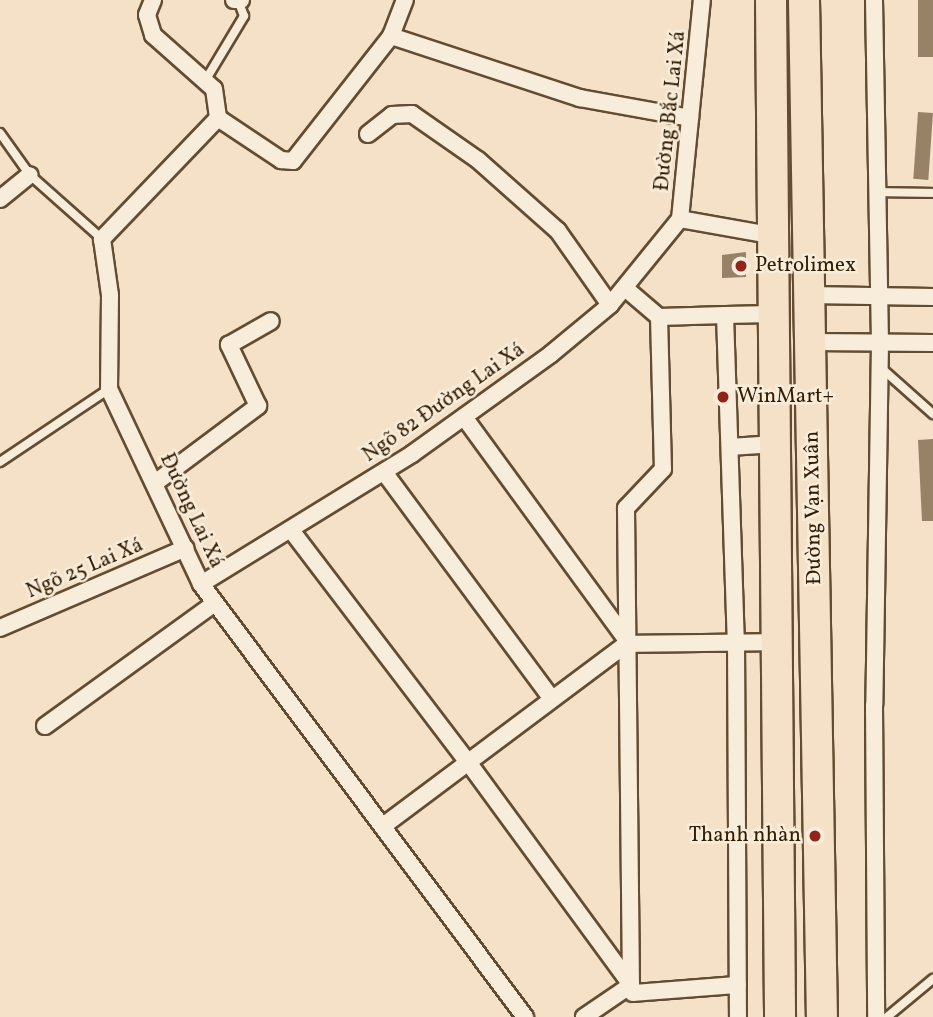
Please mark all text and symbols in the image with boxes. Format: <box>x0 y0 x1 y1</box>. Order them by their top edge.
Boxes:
street label: Đường Bắc Lai Xá <box>650 30 692 192</box>
place label: Petrolimex <box>755 253 856 279</box>
marker: Petrolimex <box>733 258 749 274</box>
street label: Ngõ 82 Đường Lai Xá <box>358 338 530 468</box>
place label: WinMart+ <box>737 384 834 410</box>
marker: WinMart+ <box>715 389 731 405</box>
street label: Đường Vạn Xuân <box>800 430 828 586</box>
street label: Đường Lai Xá <box>153 449 229 573</box>
street label: Ngõ 25 Lai Xá <box>23 533 147 605</box>
place label: Thanh nhàn <box>689 823 801 849</box>
marker: Thanh nhàn <box>807 828 823 844</box>

